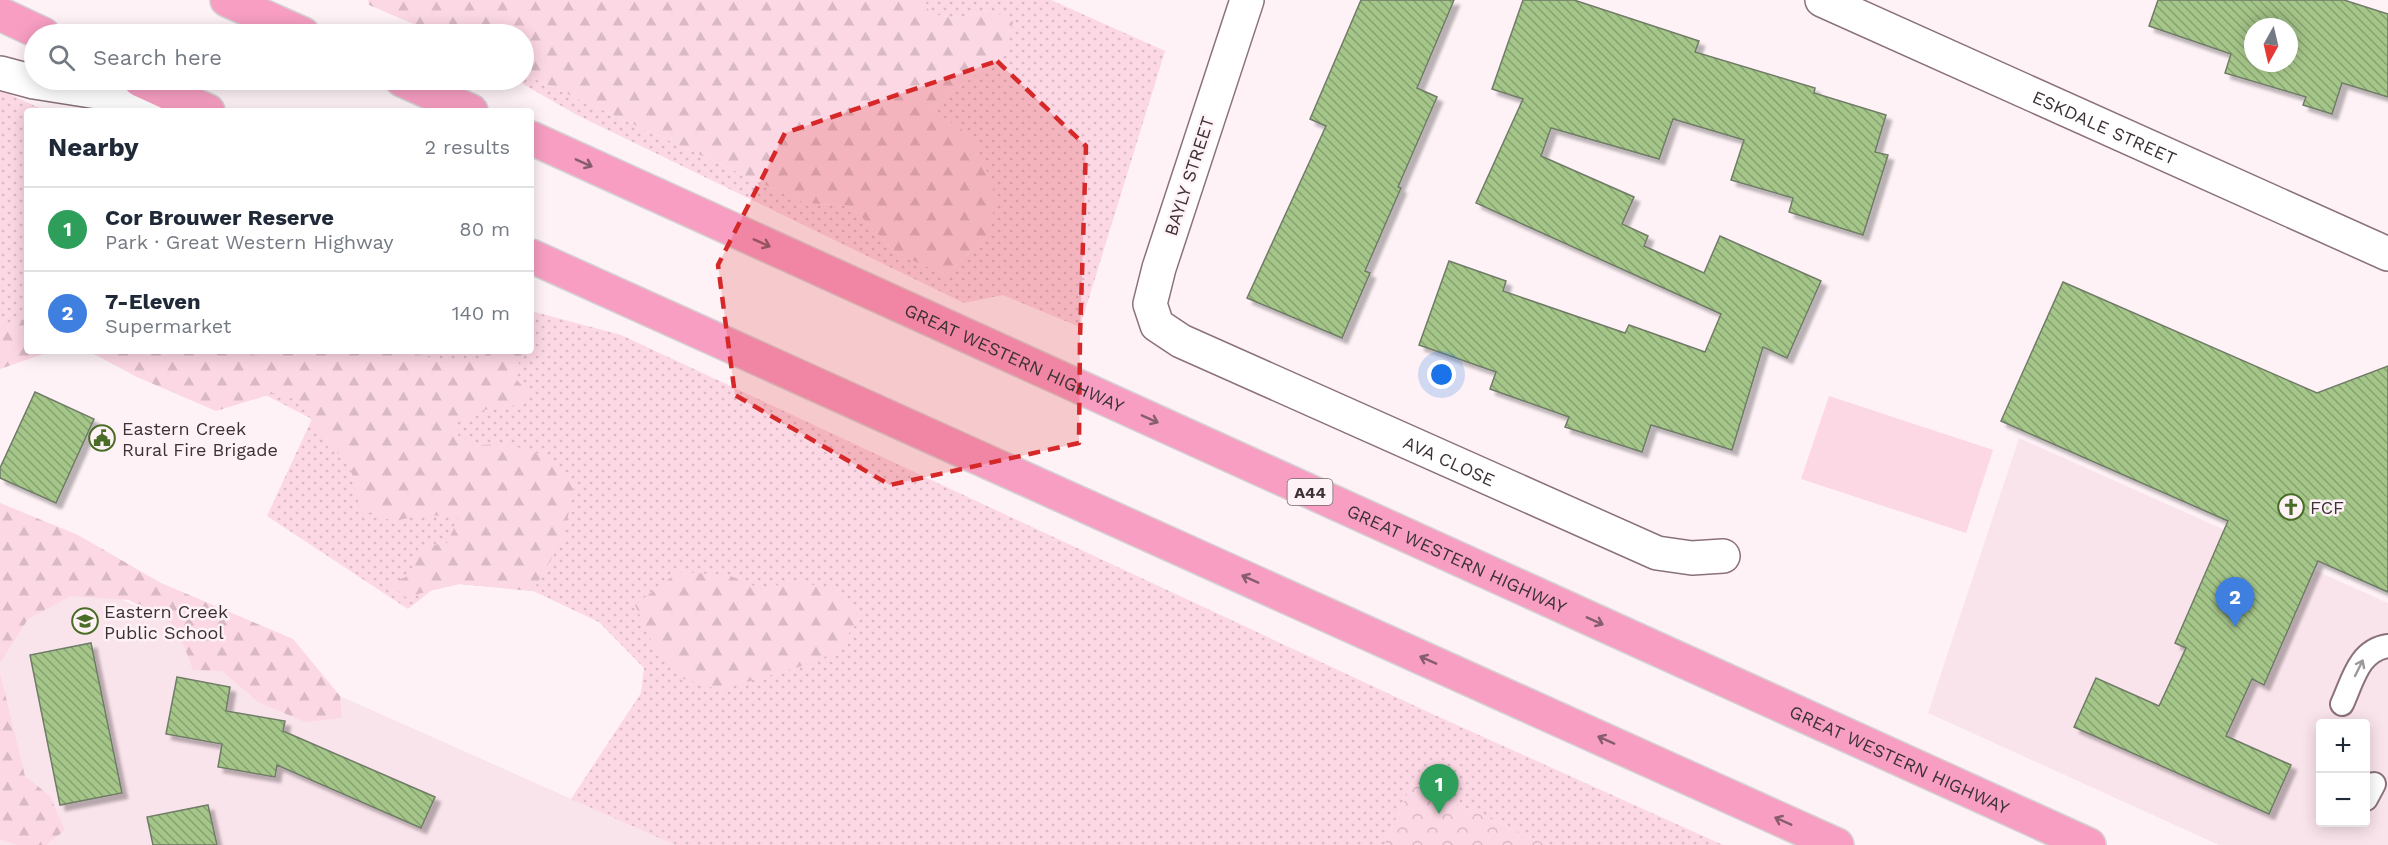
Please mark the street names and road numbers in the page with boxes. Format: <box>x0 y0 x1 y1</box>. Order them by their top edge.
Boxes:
street label: ESKDALE STREET <box>2030 86 2180 168</box>
street label: BAYLY STREET <box>1160 114 1218 238</box>
street label: GREAT WESTERN HIGHWAY <box>901 299 1128 417</box>
street label: AVA CLOSE <box>1400 431 1498 490</box>
road number: A44 <box>1288 479 1332 505</box>
street label: GREAT WESTERN HIGHWAY <box>1344 499 1571 617</box>
street label: GREAT WESTERN HIGHWAY <box>1787 700 2013 818</box>

